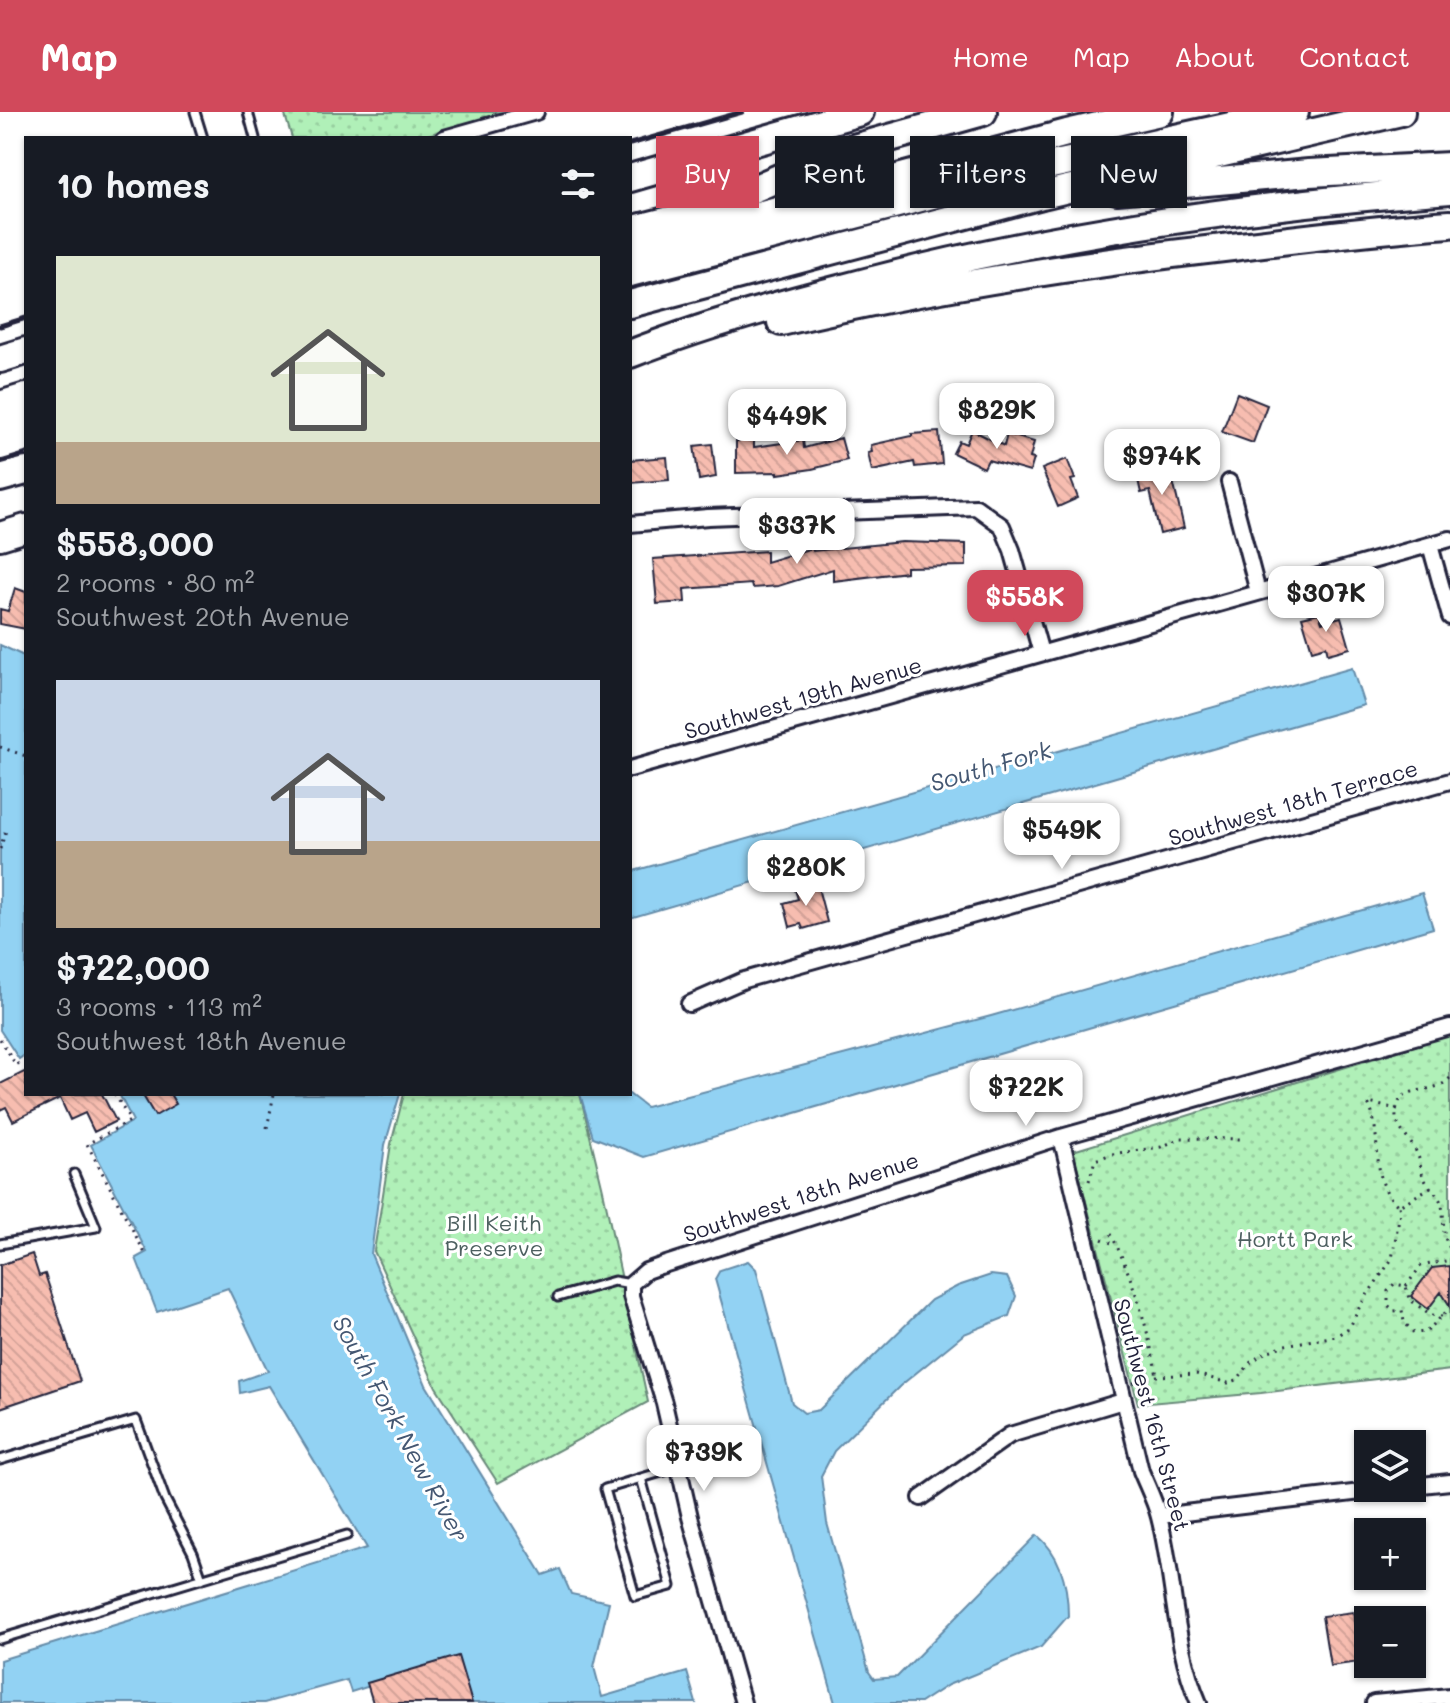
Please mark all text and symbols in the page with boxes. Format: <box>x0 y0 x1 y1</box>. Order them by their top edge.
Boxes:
text: Map <box>40 31 118 81</box>
text: Home <box>953 38 1029 74</box>
text: Map <box>1073 38 1130 74</box>
text: About <box>1174 38 1255 74</box>
text: Contact <box>1299 38 1410 74</box>
chip: Buy <box>656 136 759 208</box>
chip: Rent <box>775 136 894 208</box>
chip: Filters <box>910 136 1055 208</box>
chip: New <box>1071 136 1187 208</box>
text: 10 homes <box>56 162 210 207</box>
icon: filters <box>556 162 600 206</box>
icon: home <box>256 308 400 452</box>
pin: $829K <box>941 383 1053 451</box>
pin: $449K <box>731 389 843 457</box>
text: $829K <box>957 392 1037 426</box>
text: $449K <box>746 398 828 432</box>
pin: $974K <box>1106 429 1218 497</box>
text: $974K <box>1122 438 1202 472</box>
pin: $337K <box>741 498 853 566</box>
text: $337K <box>758 507 836 541</box>
text: $558,000 <box>56 520 214 565</box>
text: 2 rooms · 80 m² <box>56 565 255 599</box>
pin: $307K <box>1270 566 1382 634</box>
pin: $558K <box>969 570 1081 638</box>
text: $307K <box>1286 575 1366 609</box>
text: $558K <box>985 579 1065 613</box>
text: Southwest 20th Avenue <box>56 599 350 633</box>
street label: Southwest 19th Avenue <box>681 650 925 745</box>
icon: home <box>256 732 400 876</box>
water label: South Fork <box>926 733 1056 798</box>
street label: Southwest 18th Terrace <box>1165 753 1421 852</box>
pin: $549K <box>1006 803 1118 871</box>
text: $549K <box>1022 812 1102 846</box>
pin: $280K <box>750 840 862 908</box>
text: $280K <box>766 849 846 883</box>
text: $722,000 <box>56 944 210 989</box>
text: 3 rooms · 113 m² <box>56 989 262 1023</box>
text: Southwest 18th Avenue <box>56 1023 347 1057</box>
pin: $722K <box>970 1060 1082 1128</box>
text: $722K <box>988 1069 1064 1103</box>
street label: Southwest 18th Avenue <box>679 1145 922 1248</box>
park label: Bill Keith Preserve <box>445 1208 543 1262</box>
park label: Hortt Park <box>1237 1224 1353 1253</box>
street label: Southwest 16th Street <box>1107 1295 1198 1535</box>
water label: South Fork New River <box>326 1310 476 1547</box>
pin: $739K <box>648 1425 760 1493</box>
map controls <box>1354 1430 1426 1678</box>
button: layers <box>1354 1430 1426 1502</box>
text: $739K <box>665 1434 743 1468</box>
button: + <box>1354 1518 1426 1590</box>
button: − <box>1354 1606 1426 1678</box>

